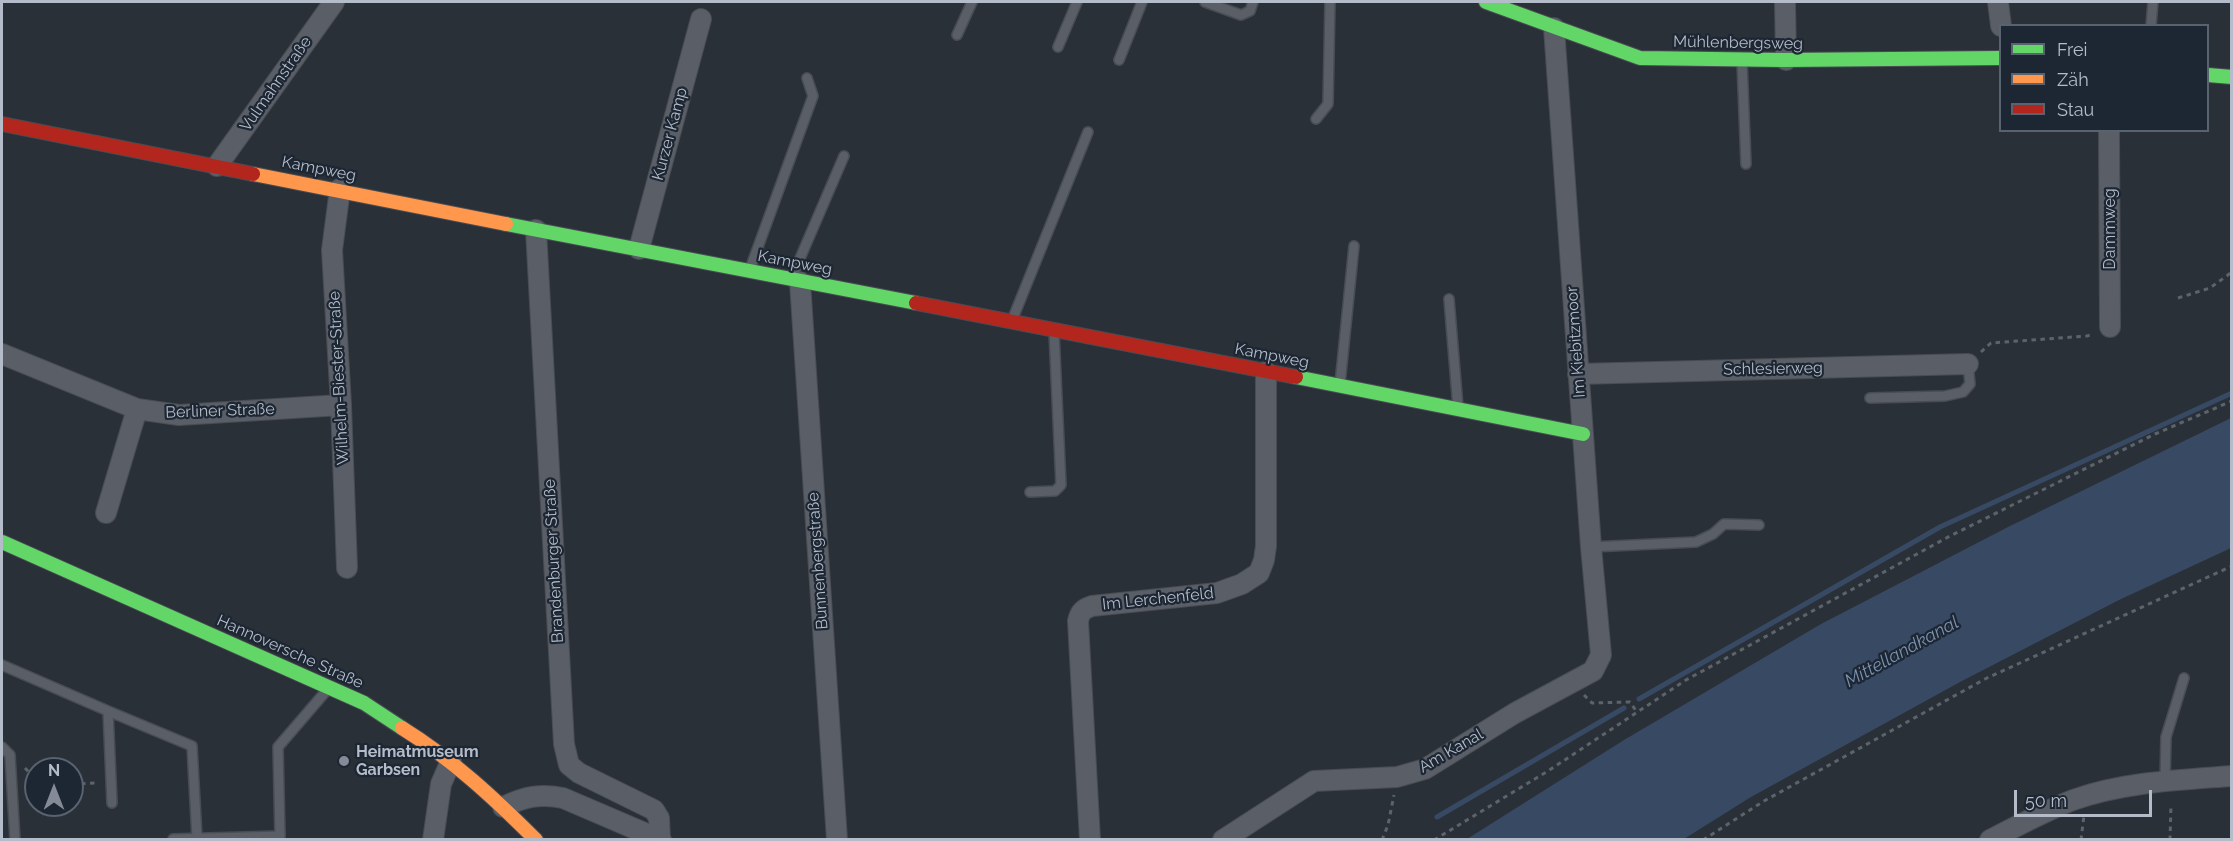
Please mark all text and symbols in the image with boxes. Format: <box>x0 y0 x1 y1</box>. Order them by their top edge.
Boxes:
legend <box>1999 24 2209 132</box>
street label: Mühlenbergsweg <box>1673 32 1803 54</box>
street label: Vulmahnstraße <box>236 33 316 135</box>
text: Frei <box>2057 39 2087 60</box>
text: Zäh <box>2057 69 2089 90</box>
street label: Kurzer Kamp <box>648 85 692 183</box>
text: Stau <box>2057 99 2094 120</box>
street label: Kampweg <box>280 152 358 186</box>
street label: Dammweg <box>2100 188 2120 270</box>
street label: Kampweg <box>756 246 834 280</box>
street label: Im Kiebitzmoor <box>1563 286 1589 398</box>
street label: Wilhelm-Biester-Straße <box>325 291 353 465</box>
street label: Kampweg <box>1233 339 1311 373</box>
street label: Schlesierweg <box>1723 359 1823 379</box>
street label: Berliner Straße <box>165 399 275 423</box>
street label: Brandenburger Straße <box>540 479 568 643</box>
street label: Bunnenbergstraße <box>804 492 832 630</box>
street label: Im Lerchenfeld <box>1101 584 1215 614</box>
street label: Hannoversche Straße <box>214 611 366 693</box>
water label: Mittellandkanal <box>1841 612 1963 692</box>
street label: Am Kanal <box>1415 725 1487 777</box>
place label: Heimatmuseum Garbsen <box>356 742 479 780</box>
marker: Heimatmuseum Garbsen <box>337 754 351 768</box>
north arrow <box>24 757 84 817</box>
text: N <box>48 761 60 780</box>
scale bar <box>2017 778 2155 816</box>
text: 50 m <box>2025 790 2067 811</box>

